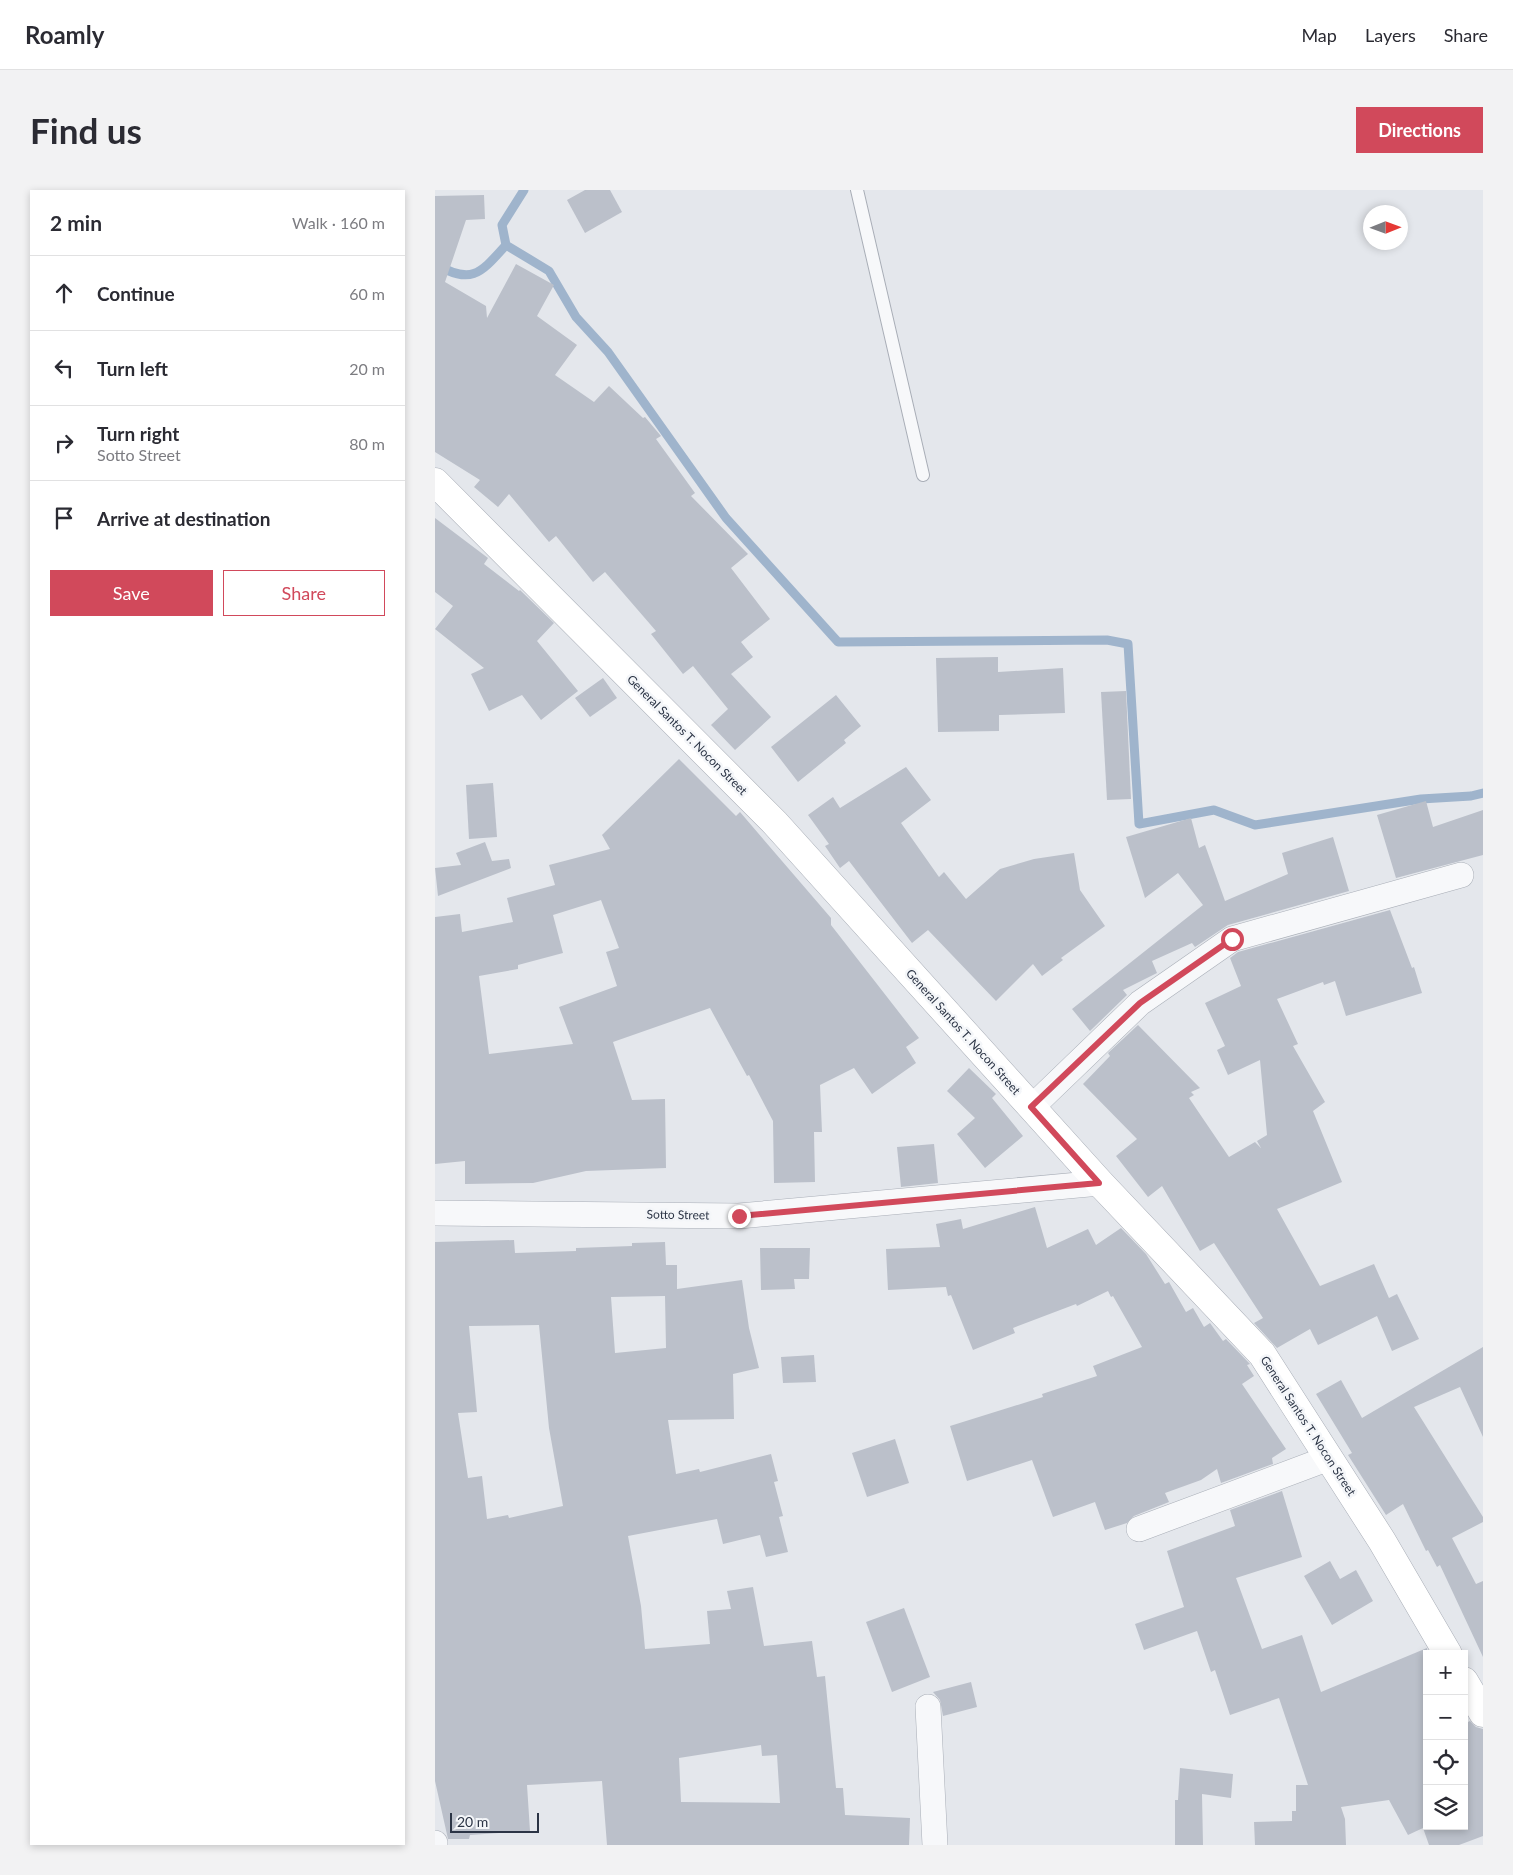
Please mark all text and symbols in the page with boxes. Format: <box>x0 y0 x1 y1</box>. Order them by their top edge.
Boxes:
text: Roamly <box>25 20 104 49</box>
text: Map <box>1301 24 1337 46</box>
text: Layers <box>1365 24 1416 46</box>
text: Share <box>1444 24 1488 46</box>
button: Directions <box>1356 107 1483 153</box>
text: Find us <box>30 109 142 151</box>
north arrow <box>1363 205 1408 250</box>
text: 2 min <box>50 210 102 235</box>
text: Walk · 160 m <box>292 213 385 232</box>
icon: ahead <box>50 279 78 307</box>
text: Continue <box>97 282 175 305</box>
text: 60 m <box>349 284 385 303</box>
icon: left <box>50 354 78 382</box>
text: Turn left <box>97 357 168 380</box>
text: 20 m <box>349 359 385 378</box>
text: Turn right <box>97 422 179 445</box>
icon: right <box>50 429 78 457</box>
text: 80 m <box>349 434 385 453</box>
text: Sotto Street <box>97 445 181 464</box>
icon: arrive <box>50 504 78 532</box>
text: Arrive at destination <box>97 507 270 530</box>
button: Save <box>50 570 213 616</box>
button: Share <box>223 570 385 616</box>
street label: General Santos T. Nocon Street <box>624 671 751 798</box>
route start <box>1221 928 1244 951</box>
street label: General Santos T. Nocon Street <box>903 966 1024 1098</box>
route end <box>728 1205 751 1228</box>
street label: Sotto Street <box>646 1206 710 1223</box>
street label: General Santos T. Nocon Street <box>1257 1353 1360 1499</box>
map controls <box>1423 1650 1468 1830</box>
button: + <box>1423 1650 1468 1695</box>
button: − <box>1423 1695 1468 1740</box>
button: locate <box>1423 1740 1468 1785</box>
button: layers <box>1423 1785 1468 1830</box>
scale bar <box>450 1810 539 1833</box>
text: 20 m <box>457 1813 488 1830</box>

